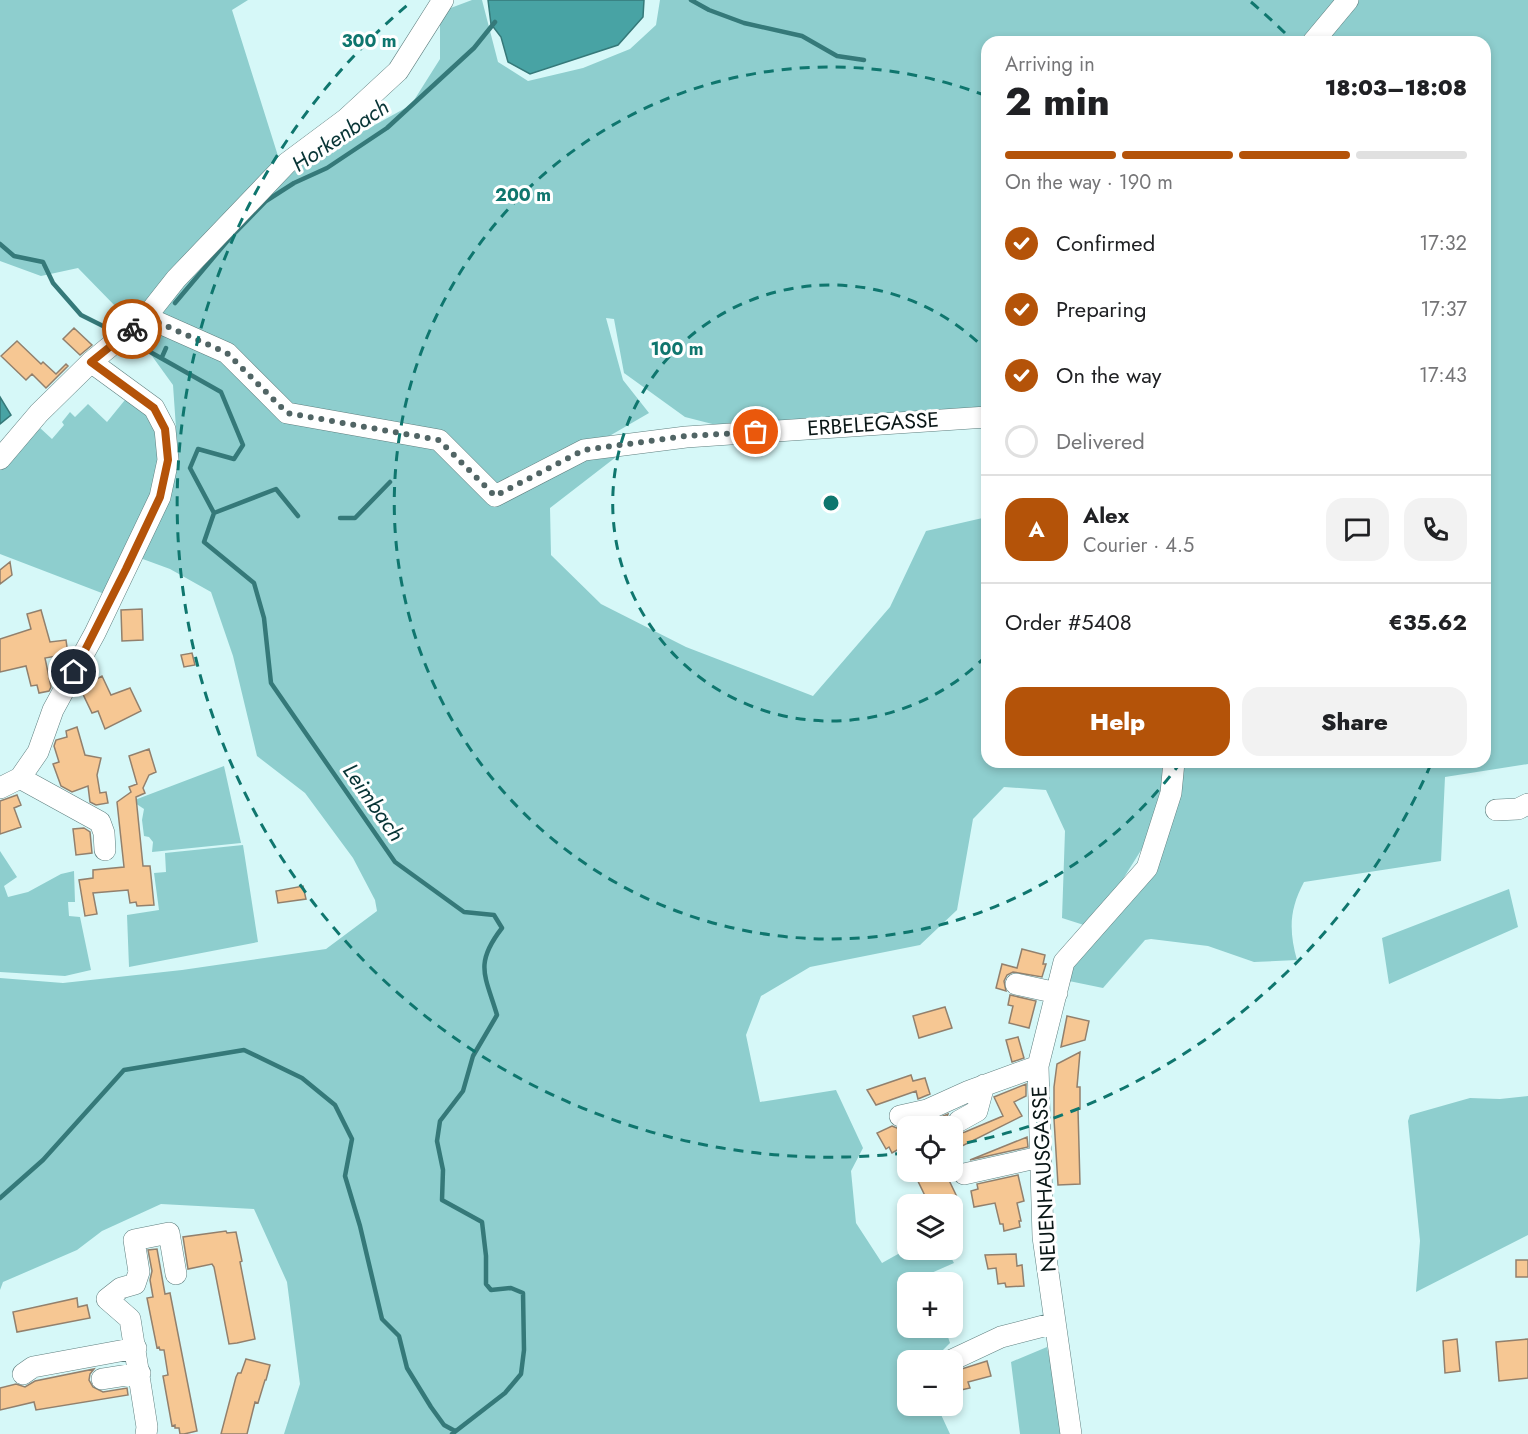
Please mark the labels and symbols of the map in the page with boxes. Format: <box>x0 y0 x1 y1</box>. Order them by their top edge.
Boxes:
text: 300 m <box>341 28 397 54</box>
water label: Horkenbach <box>285 91 395 179</box>
text: 200 m <box>495 182 551 208</box>
courier <box>102 299 162 359</box>
text: 100 m <box>650 336 704 362</box>
street label: ERBELEGASSE <box>806 404 940 444</box>
pin <box>730 406 781 457</box>
centre of rings <box>821 493 841 513</box>
pin <box>48 646 99 697</box>
water label: Leimbach <box>335 757 413 847</box>
street label: NEUENHAUSGASSE <box>1024 1085 1064 1273</box>

